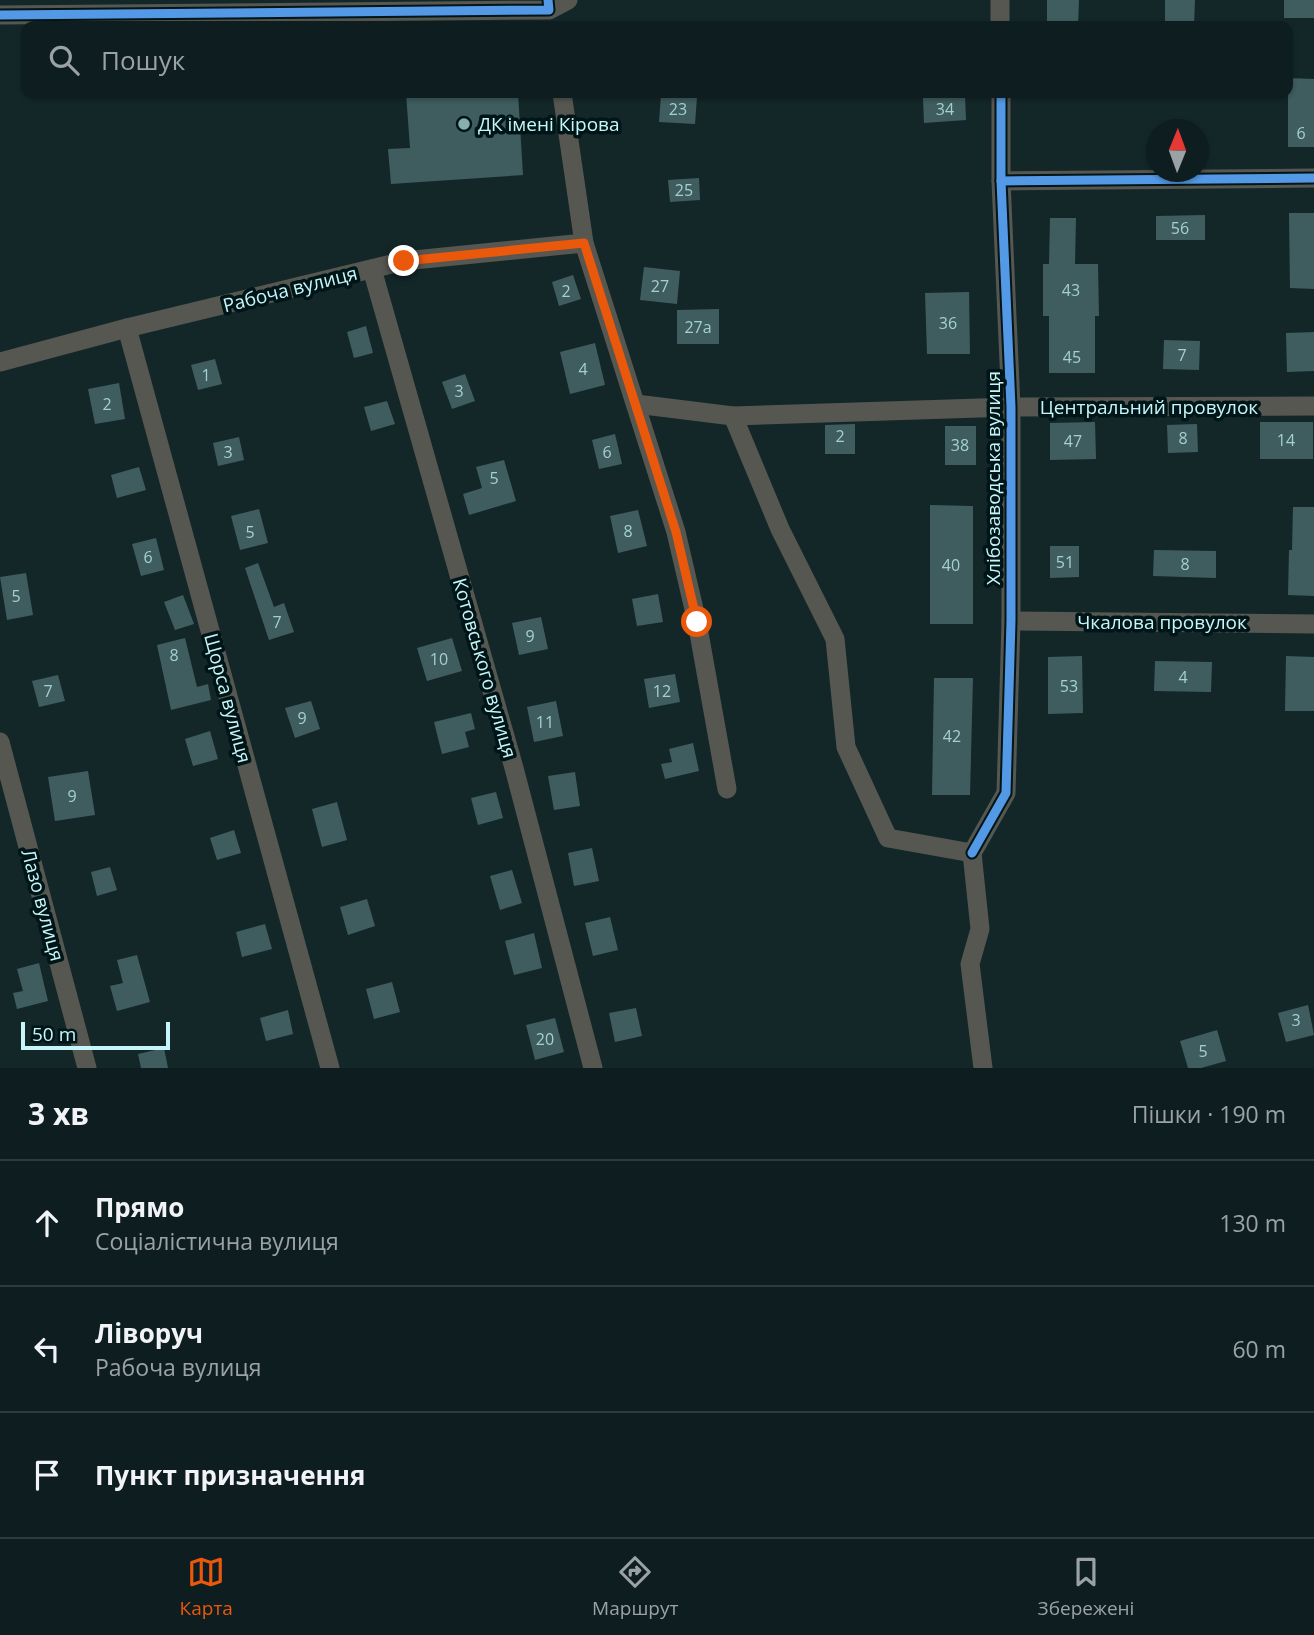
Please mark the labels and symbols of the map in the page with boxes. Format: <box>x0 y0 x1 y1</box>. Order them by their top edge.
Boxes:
house number: 23 <box>669 98 687 120</box>
house number: 34 <box>936 98 954 120</box>
place label: ДК імені Кірова <box>478 111 620 137</box>
marker: ДК імені Кірова <box>456 116 472 132</box>
north arrow <box>1146 119 1209 182</box>
house number: 6 <box>1296 122 1306 144</box>
house number: 25 <box>675 179 693 201</box>
house number: 56 <box>1171 217 1189 239</box>
route end <box>388 245 419 276</box>
street label: Рабоча вулиця <box>220 260 360 318</box>
house number: 27 <box>651 275 669 297</box>
house number: 43 <box>1062 279 1080 301</box>
house number: 2 <box>561 280 571 302</box>
house number: 36 <box>939 312 957 334</box>
house number: 27а <box>684 316 712 338</box>
house number: 7 <box>1177 344 1187 366</box>
house number: 45 <box>1063 346 1081 368</box>
house number: 4 <box>578 358 588 380</box>
house number: 1 <box>201 364 211 386</box>
street label: Хлібозаводська вулиця <box>980 371 1006 585</box>
house number: 3 <box>454 380 464 402</box>
house number: 2 <box>102 393 112 415</box>
street label: Центральний провулок <box>1040 394 1258 420</box>
house number: 2 <box>835 425 845 447</box>
house number: 8 <box>1178 427 1188 449</box>
house number: 14 <box>1277 429 1295 451</box>
house number: 47 <box>1064 430 1082 452</box>
house number: 38 <box>951 434 969 456</box>
house number: 3 <box>223 441 233 463</box>
house number: 6 <box>602 441 612 463</box>
house number: 5 <box>489 467 499 489</box>
house number: 8 <box>623 520 633 542</box>
house number: 5 <box>245 521 255 543</box>
house number: 6 <box>143 546 153 568</box>
house number: 51 <box>1056 551 1074 573</box>
house number: 8 <box>1180 553 1190 575</box>
house number: 40 <box>942 554 960 576</box>
street label: Котовського вулиця <box>447 575 523 761</box>
house number: 5 <box>11 585 21 607</box>
route start <box>681 606 712 637</box>
street label: Чкалова провулок <box>1077 609 1247 635</box>
house number: 7 <box>272 611 282 633</box>
house number: 9 <box>525 625 535 647</box>
street label: Щорса вулиця <box>198 630 258 766</box>
house number: 8 <box>169 644 179 666</box>
house number: 10 <box>430 648 448 670</box>
house number: 4 <box>1178 666 1188 688</box>
house number: 53 <box>1060 675 1078 697</box>
house number: 7 <box>43 680 53 702</box>
house number: 12 <box>653 680 671 702</box>
house number: 9 <box>297 707 307 729</box>
house number: 11 <box>536 711 554 733</box>
house number: 42 <box>943 725 961 747</box>
house number: 9 <box>67 785 77 807</box>
street label: Лазо вулиця <box>16 846 70 964</box>
house number: 3 <box>1291 1009 1301 1031</box>
scale bar <box>21 1019 170 1051</box>
house number: 20 <box>536 1028 554 1050</box>
house number: 5 <box>1198 1040 1208 1062</box>

